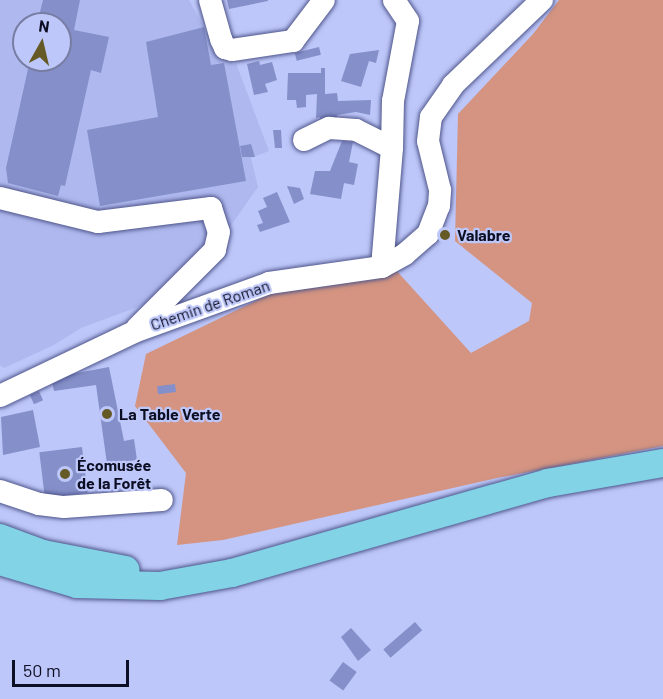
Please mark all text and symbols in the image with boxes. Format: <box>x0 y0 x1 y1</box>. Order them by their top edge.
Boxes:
north arrow <box>12 12 72 72</box>
text: N <box>38 16 51 36</box>
place label: Valabre <box>457 225 511 245</box>
marker: Valabre <box>438 228 452 242</box>
street label: Chemin de Roman <box>148 276 272 334</box>
place label: La Table Verte <box>119 404 221 424</box>
marker: La Table Verte <box>100 407 114 421</box>
place label: Écomusée de la Forêt <box>77 455 151 493</box>
marker: Écomusée de la Forêt <box>58 467 72 481</box>
scale bar <box>15 648 132 686</box>
text: 50 m <box>23 659 61 681</box>

